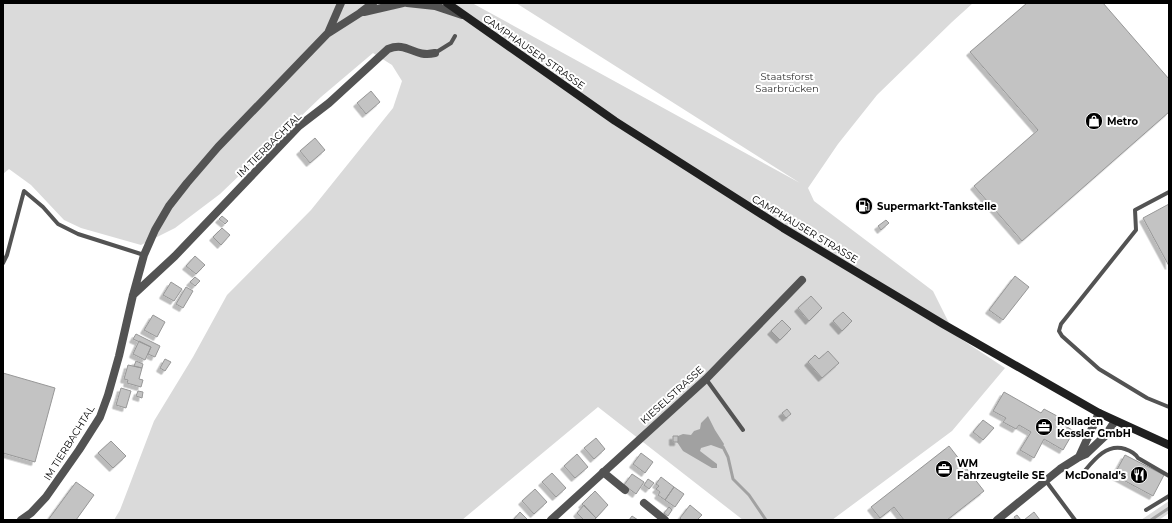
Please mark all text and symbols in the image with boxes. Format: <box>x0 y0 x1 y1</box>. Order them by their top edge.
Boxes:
street label: CAMPHAUSER STRASSE <box>480 12 588 92</box>
park label: Staatsforst Saarbrücken <box>755 70 819 95</box>
street label: IM TIERBACHTAL <box>234 110 304 180</box>
shop icon: Metro <box>1084 111 1104 131</box>
place label: Metro <box>1107 115 1138 128</box>
street label: CAMPHAUSER STRASSE <box>750 192 861 266</box>
fuel station icon: Supermarkt-Tankstelle <box>854 196 874 216</box>
place label: Supermarkt-Tankstelle <box>877 200 996 213</box>
street label: KIESELSTRASSE <box>638 363 707 427</box>
street label: IM TIERBACHTAL <box>41 403 97 483</box>
place label: Rolladen Kessler GmbH <box>1057 415 1131 440</box>
office icon: Rolladen Kessler GmbH <box>1034 417 1054 437</box>
place label: WM Fahrzeugteile SE <box>957 457 1045 482</box>
office icon: WM Fahrzeugteile SE <box>934 459 954 479</box>
restaurant icon: McDonald's <box>1129 465 1149 485</box>
place label: McDonald's <box>1065 469 1127 482</box>

